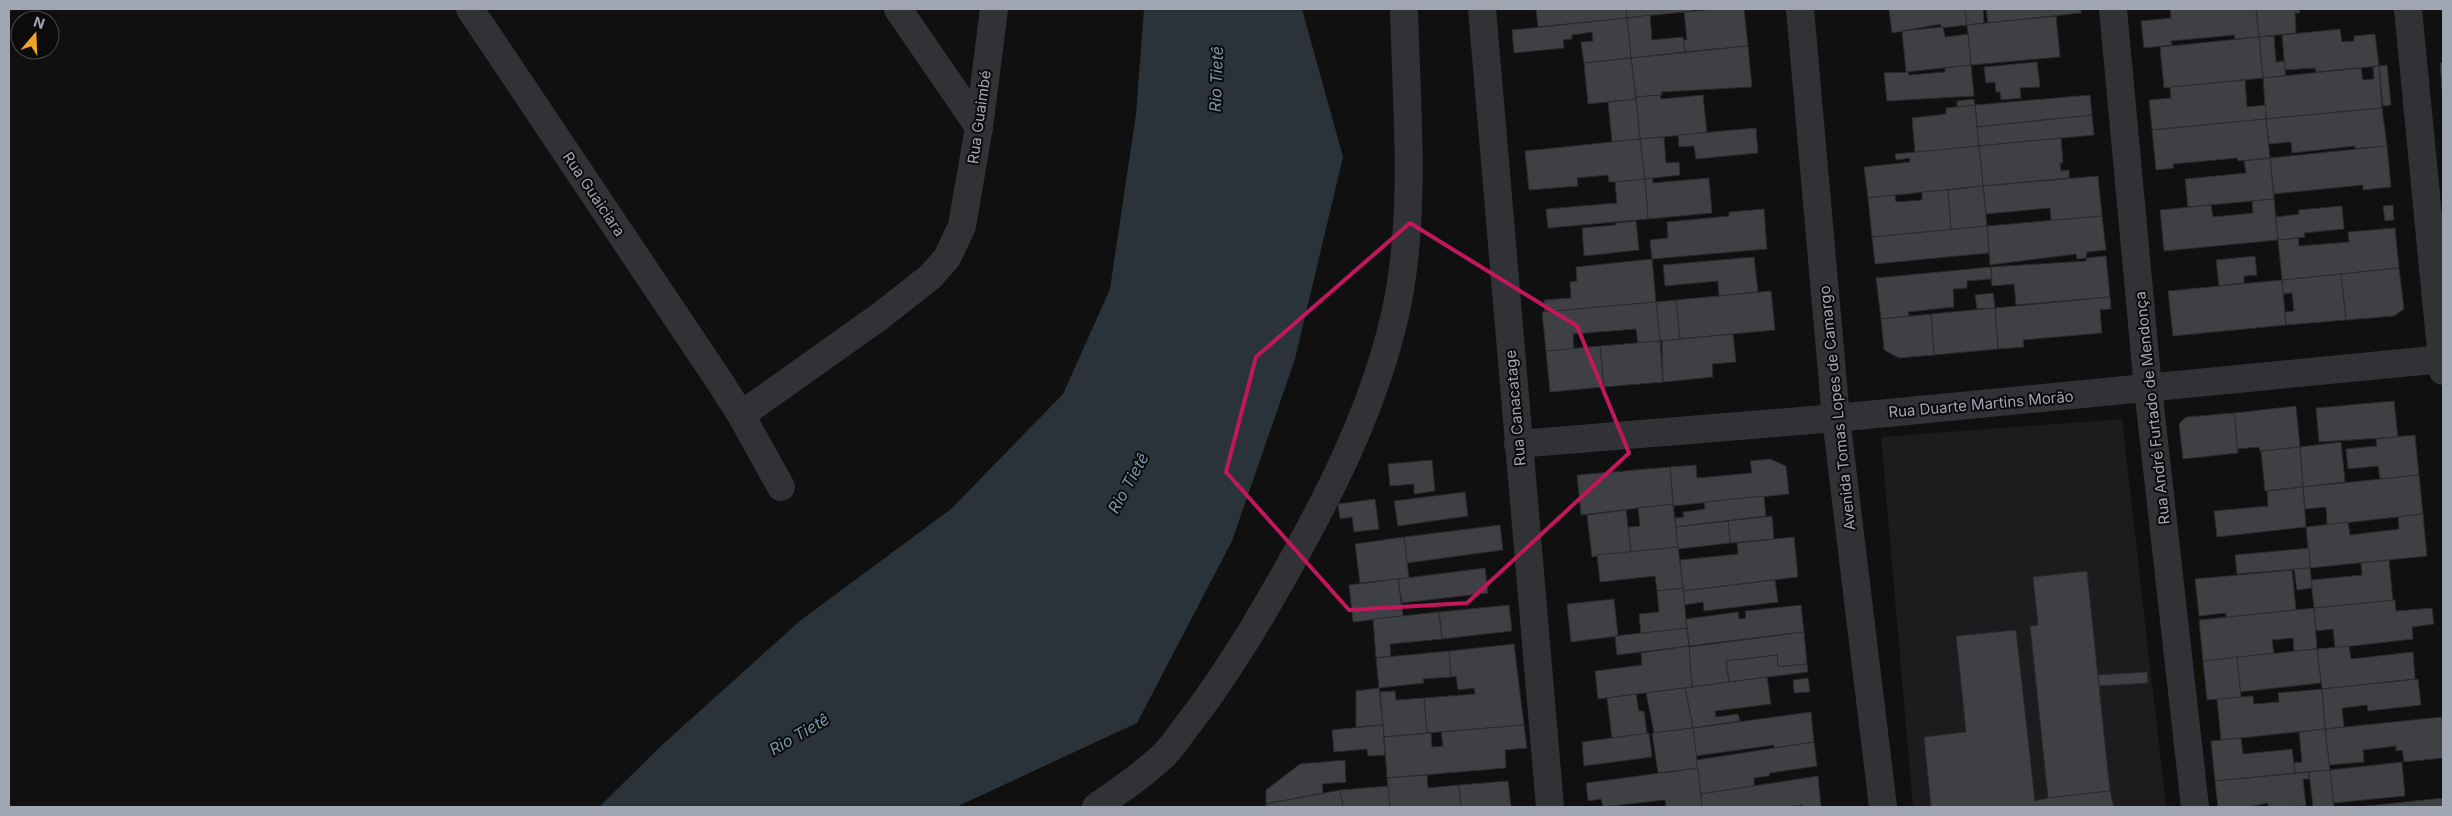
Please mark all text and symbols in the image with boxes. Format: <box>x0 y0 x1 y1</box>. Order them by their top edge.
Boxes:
north arrow <box>10 10 60 60</box>
text: N <box>32 12 47 32</box>
water label: Rio Tietê <box>1205 46 1227 112</box>
street label: Rua Guaimbé <box>963 69 995 165</box>
street label: Rua Guaiciara <box>559 148 629 240</box>
street label: Avenida Tomas Lopes de Camargo <box>1815 285 1859 531</box>
street label: Rua André Furtado de Mendonça <box>2130 290 2174 526</box>
street label: Rua Canacatage <box>1500 349 1530 467</box>
street label: Rua Duarte Martins Morão <box>1888 386 2074 422</box>
water label: Rio Tietê <box>1103 449 1153 517</box>
water label: Rio Tietê <box>765 709 833 759</box>

